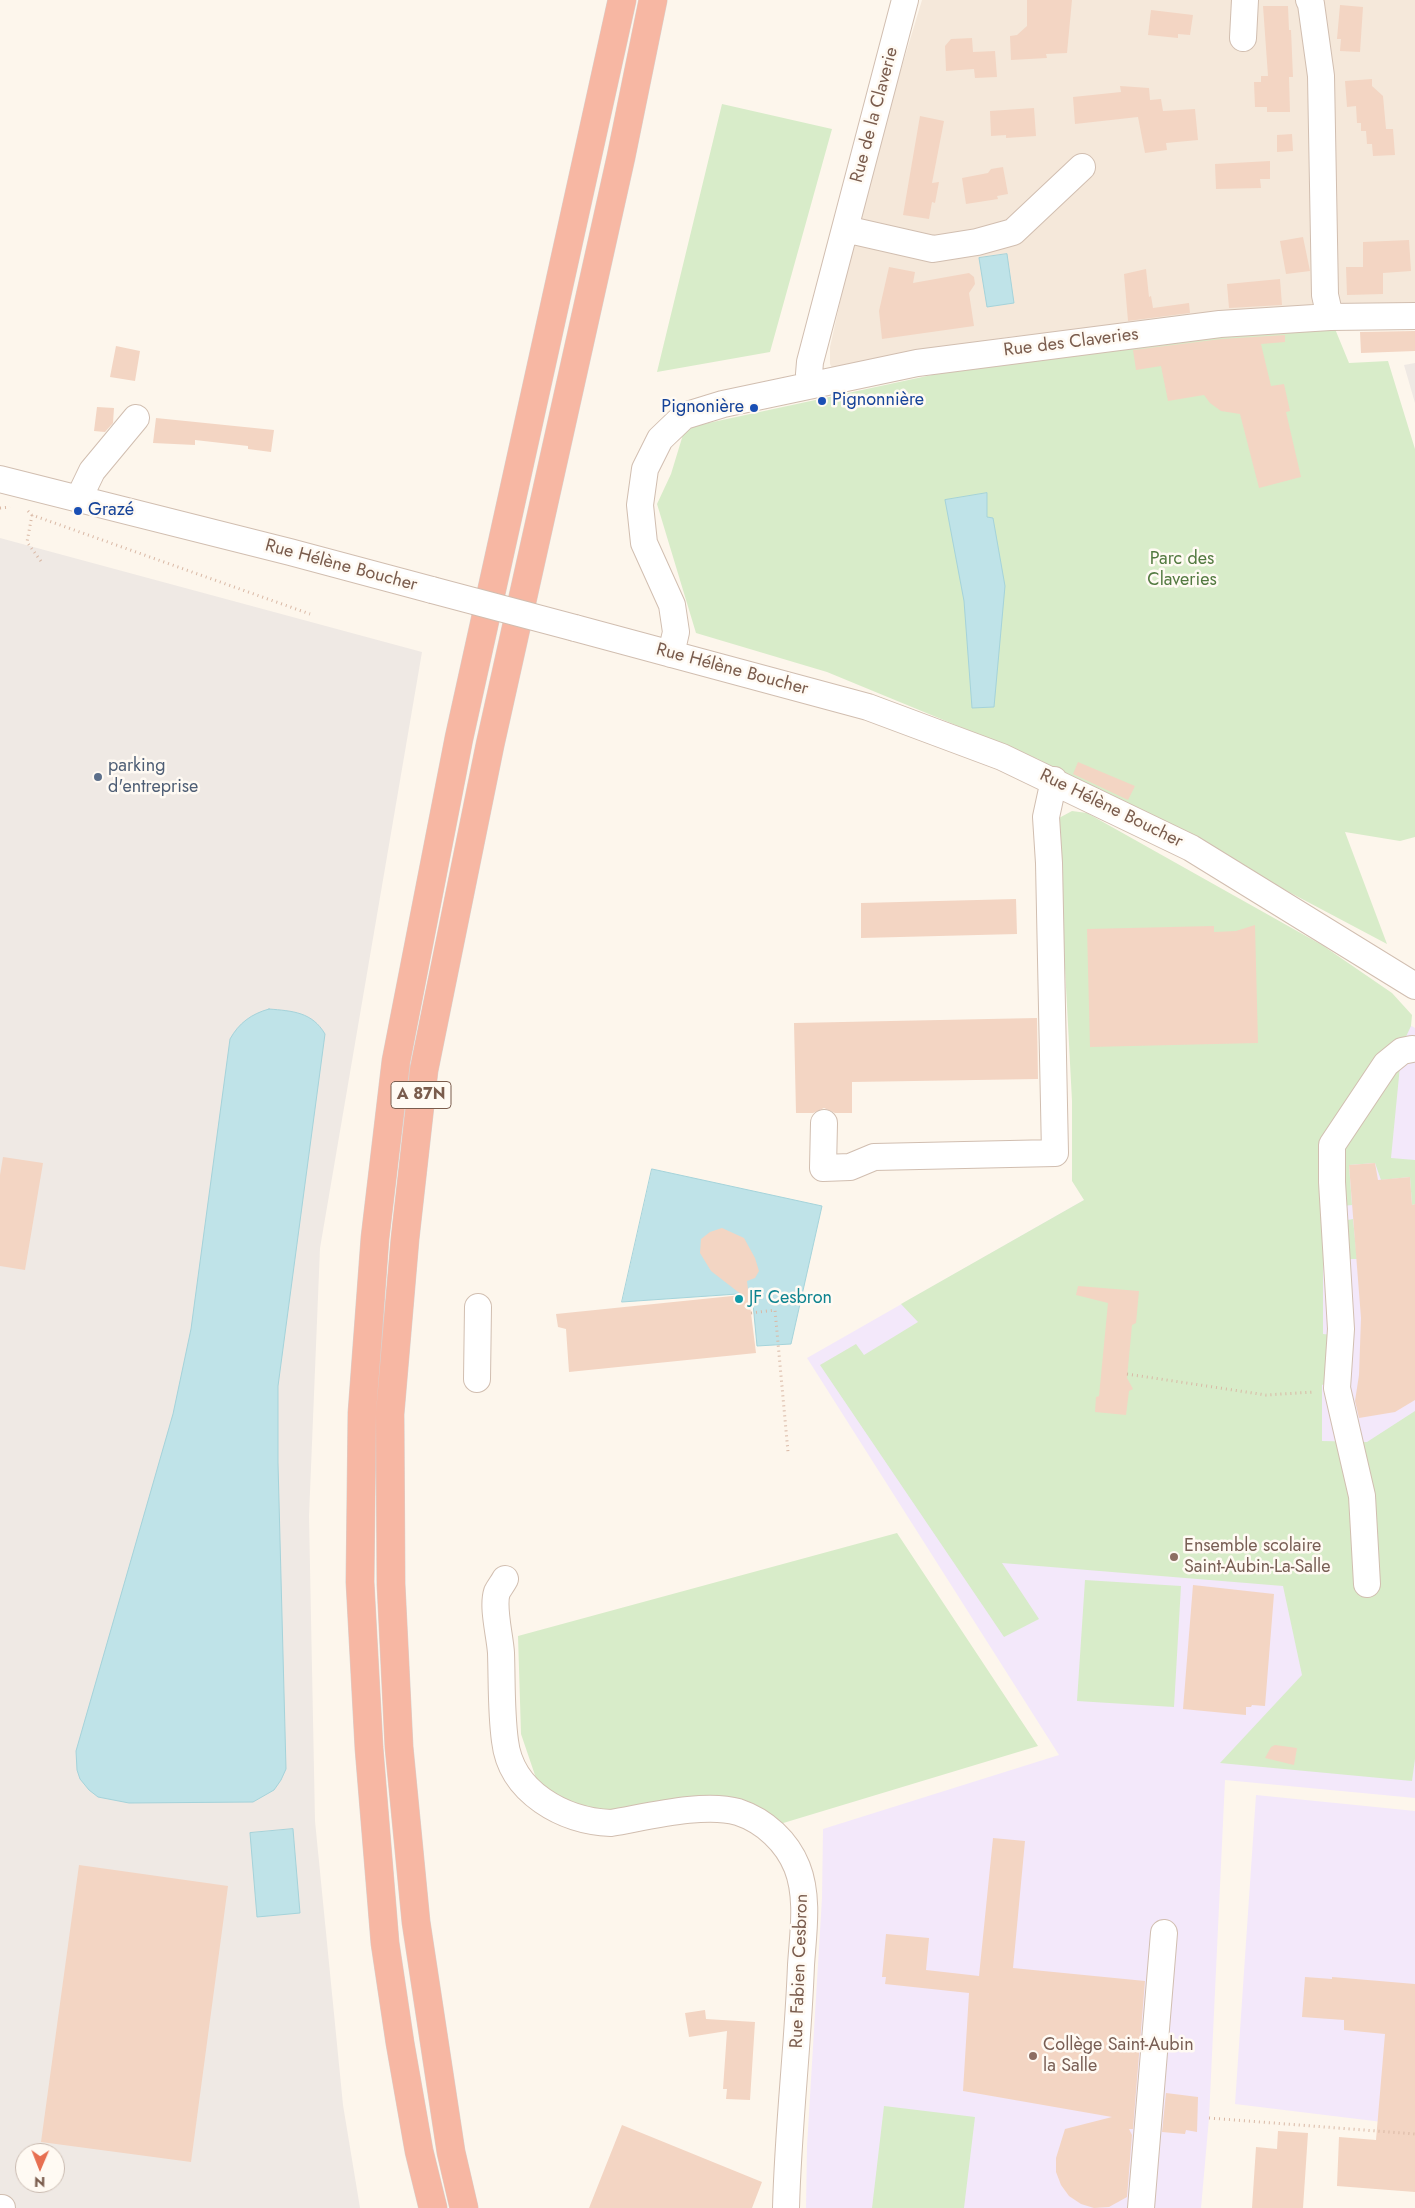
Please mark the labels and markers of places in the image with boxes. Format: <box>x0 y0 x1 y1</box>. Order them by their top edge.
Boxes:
place label: Pignonnière <box>832 390 924 412</box>
marker: Pignonnière <box>816 395 828 407</box>
place label: Pignonière <box>661 397 744 419</box>
marker: Pignonière <box>748 402 760 414</box>
place label: Grazé <box>88 500 134 522</box>
marker: Grazé <box>72 505 84 517</box>
place label: parking d'entreprise <box>108 756 198 799</box>
marker: parking d'entreprise <box>92 771 104 783</box>
place label: JF Cesbron <box>749 1288 832 1310</box>
marker: JF Cesbron <box>733 1293 745 1305</box>
place label: Ensemble scolaire Saint-Aubin-La-Salle <box>1184 1536 1331 1578</box>
marker: Ensemble scolaire Saint-Aubin-La-Salle <box>1168 1551 1180 1563</box>
place label: Collège Saint-Aubin la Salle <box>1043 2035 1194 2078</box>
marker: Collège Saint-Aubin la Salle <box>1027 2050 1039 2062</box>

